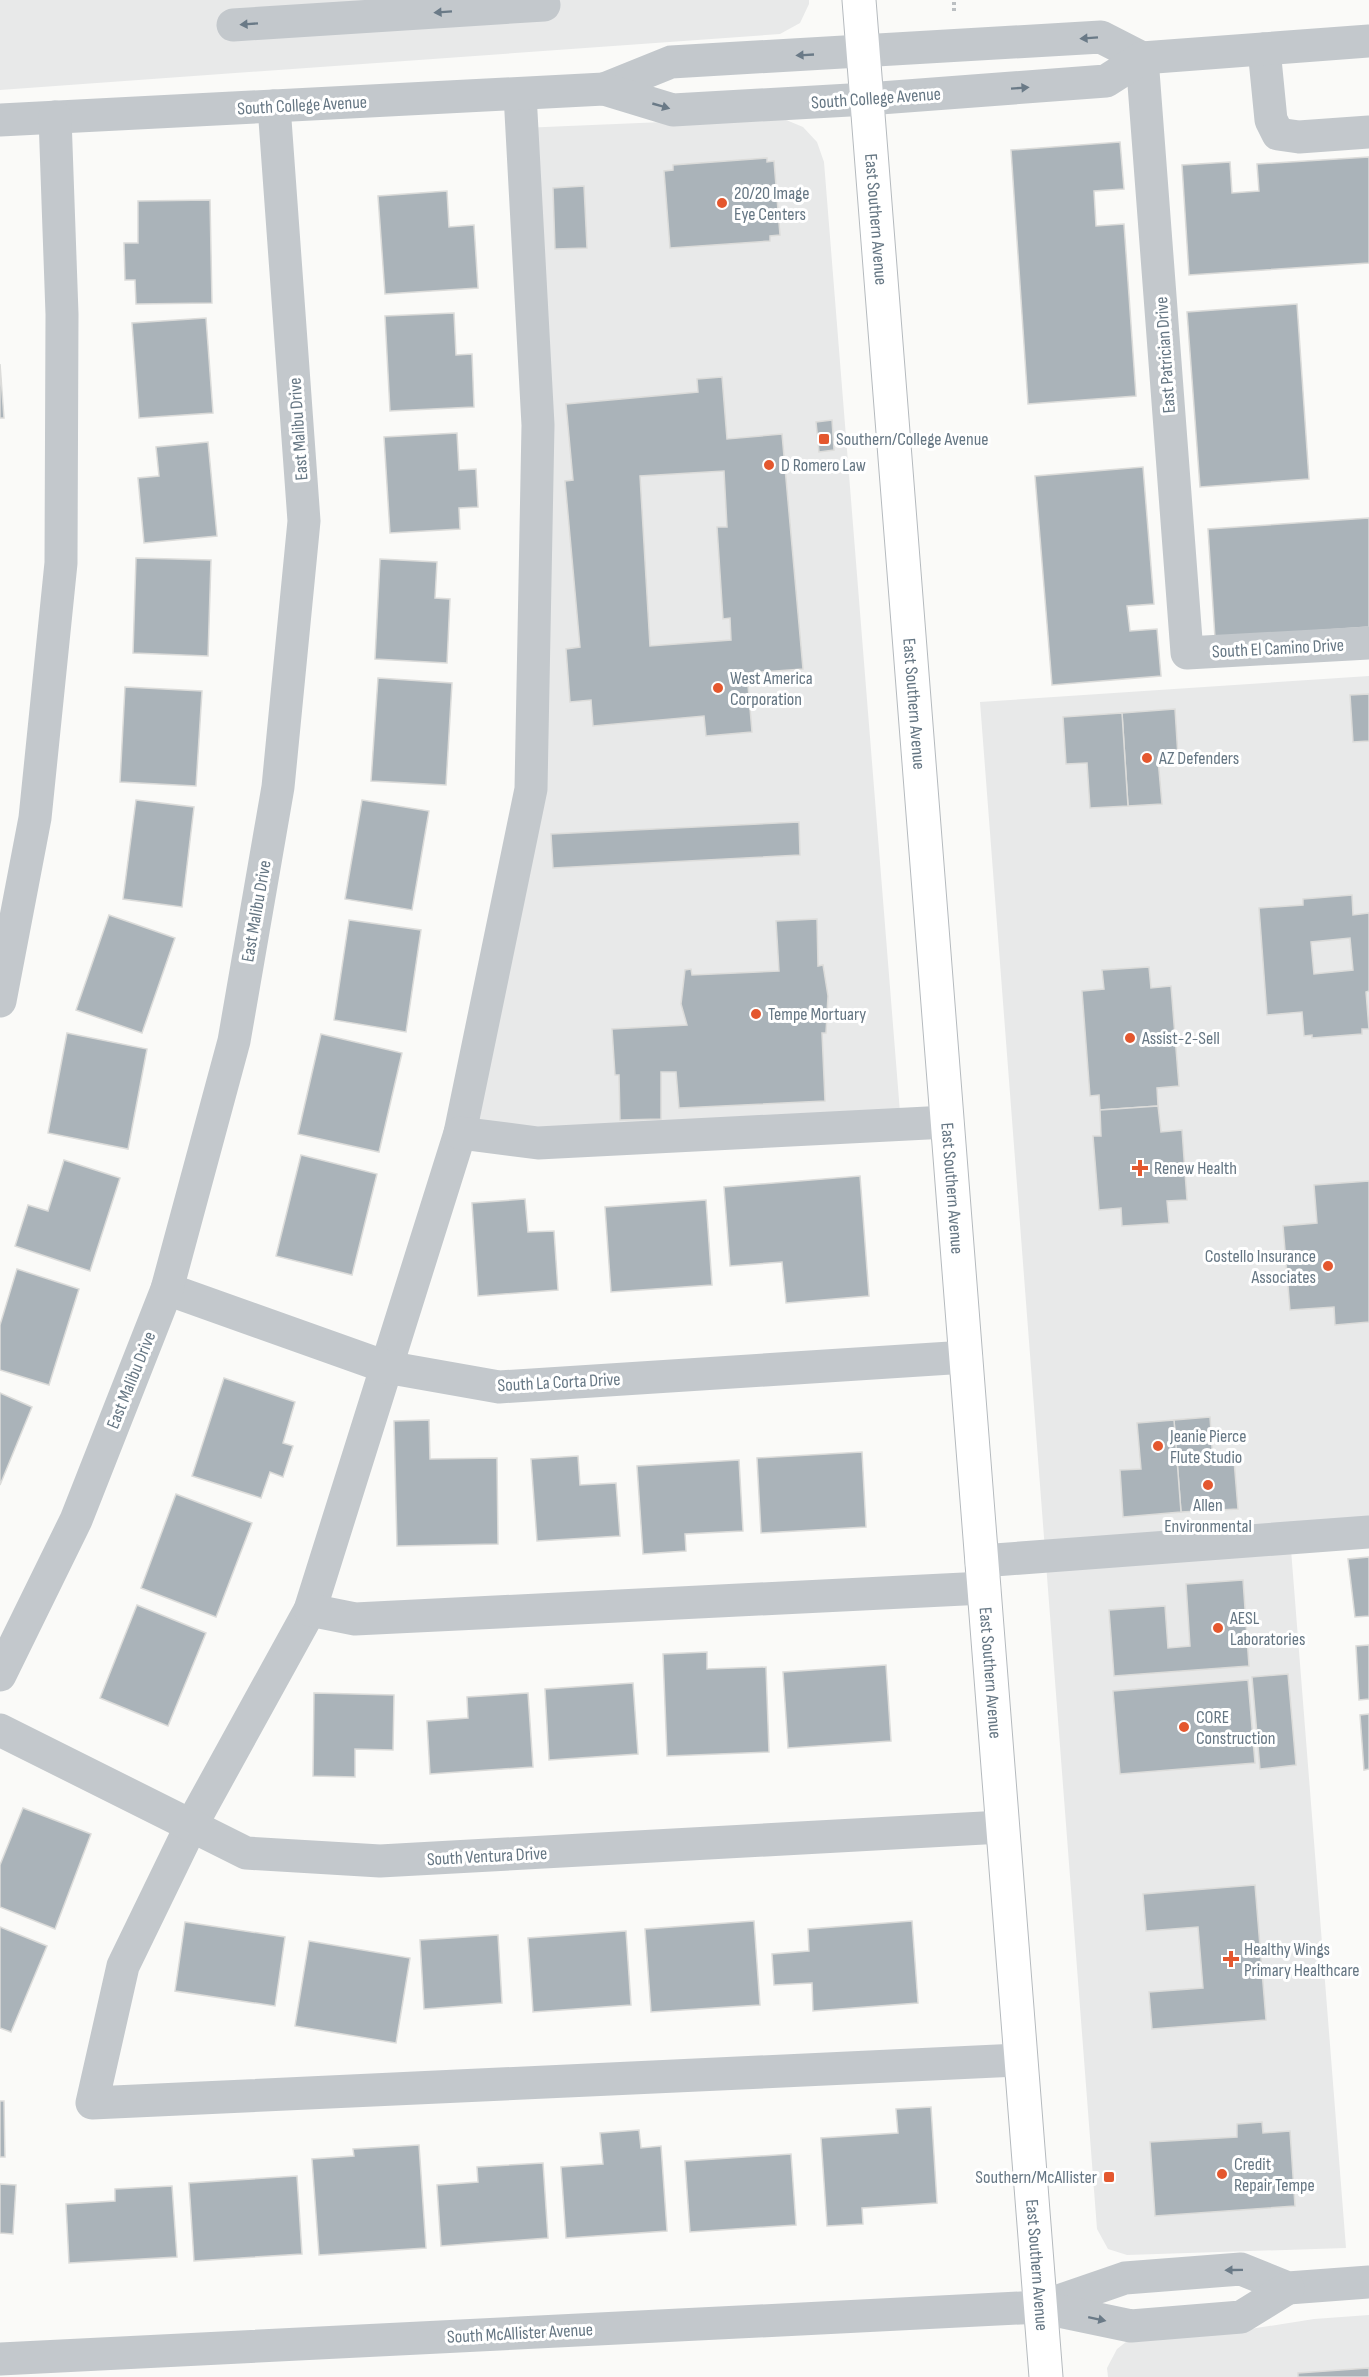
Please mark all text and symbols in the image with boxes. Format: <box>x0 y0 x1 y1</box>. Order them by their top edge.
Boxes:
one-way arrow <box>434 7 453 16</box>
one-way arrow <box>239 19 258 28</box>
one-way arrow <box>1079 33 1098 42</box>
one-way arrow <box>795 51 814 60</box>
street label: South College Avenue <box>810 83 942 114</box>
one-way arrow <box>1011 83 1030 93</box>
street label: South College Avenue <box>237 92 367 119</box>
one-way arrow <box>652 102 670 111</box>
street label: East Southern Avenue <box>860 153 891 286</box>
place label: 20/20 Image Eye Centers <box>734 183 809 225</box>
marker: 20/20 Image Eye Centers <box>715 196 729 210</box>
street label: East Patrician Drive <box>1151 296 1180 414</box>
street label: East Malibu Drive <box>284 377 313 481</box>
place label: Southern/College Avenue <box>836 429 988 450</box>
marker: Southern/College Avenue <box>817 432 831 446</box>
place label: D Romero Law <box>781 455 866 476</box>
marker: D Romero Law <box>762 458 776 472</box>
street label: South El Camino Drive <box>1212 635 1345 662</box>
street label: East Southern Avenue <box>898 637 930 770</box>
place label: West America Corporation <box>730 668 813 710</box>
marker: West America Corporation <box>711 681 725 695</box>
place label: AZ Defenders <box>1158 748 1239 769</box>
marker: AZ Defenders <box>1140 751 1154 765</box>
street label: East Malibu Drive <box>237 859 276 964</box>
place label: Tempe Mortuary <box>768 1004 866 1025</box>
marker: Tempe Mortuary <box>749 1007 763 1021</box>
place label: Assist-2-Sell <box>1141 1028 1220 1049</box>
marker: Assist-2-Sell <box>1123 1031 1137 1045</box>
street label: East Southern Avenue <box>936 1122 968 1255</box>
place label: Renew Health <box>1154 1158 1237 1179</box>
marker: Renew Health <box>1131 1159 1149 1177</box>
place label: Costello Insurance Associates <box>1205 1246 1316 1288</box>
marker: Costello Insurance Associates <box>1321 1259 1335 1273</box>
street label: East Malibu Drive <box>102 1329 160 1432</box>
street label: South La Corta Drive <box>497 1369 621 1396</box>
place label: Jeanie Pierce Flute Studio <box>1169 1426 1246 1468</box>
marker: Jeanie Pierce Flute Studio <box>1151 1439 1165 1453</box>
marker: Allen Environmental <box>1201 1478 1215 1492</box>
place label: Allen Environmental <box>1164 1495 1252 1537</box>
street label: East Southern Avenue <box>974 1606 1006 1739</box>
place label: AESL Laboratories <box>1229 1608 1305 1650</box>
marker: AESL Laboratories <box>1211 1621 1225 1635</box>
place label: CORE Construction <box>1196 1707 1276 1749</box>
marker: CORE Construction <box>1177 1720 1191 1734</box>
street label: South Ventura Drive <box>426 1843 548 1870</box>
place label: Healthy Wings Primary Healthcare <box>1244 1939 1360 1981</box>
marker: Healthy Wings Primary Healthcare <box>1222 1950 1240 1968</box>
place label: Credit Repair Tempe <box>1234 2154 1315 2196</box>
place label: Southern/McAllister <box>975 2167 1097 2188</box>
marker: Credit Repair Tempe <box>1215 2167 1229 2181</box>
marker: Southern/McAllister <box>1102 2170 1116 2184</box>
street label: East Southern Avenue <box>1021 2198 1052 2332</box>
one-way arrow <box>1224 2265 1243 2275</box>
one-way arrow <box>1088 2315 1107 2325</box>
street label: South McAllister Avenue <box>447 2319 594 2348</box>

